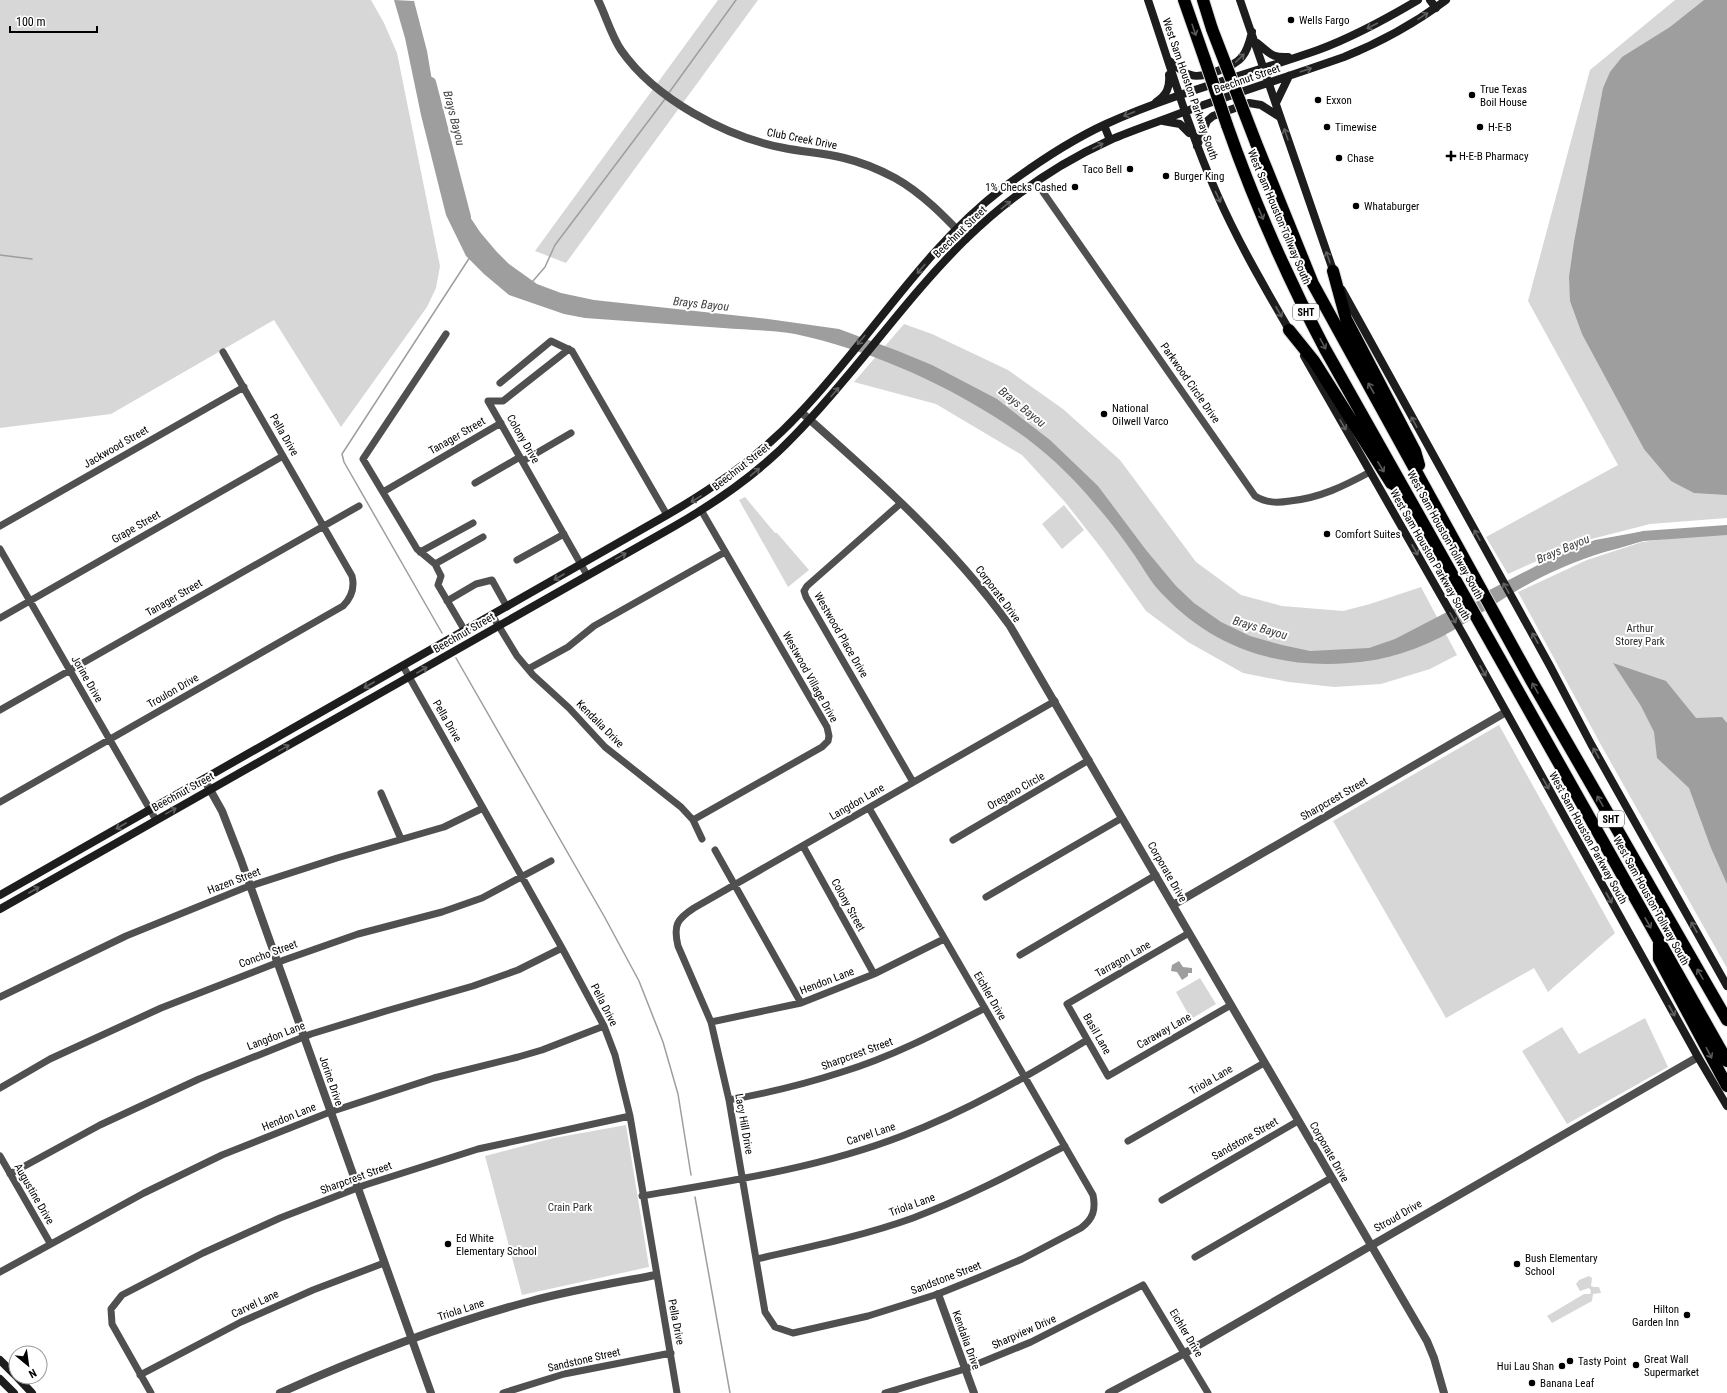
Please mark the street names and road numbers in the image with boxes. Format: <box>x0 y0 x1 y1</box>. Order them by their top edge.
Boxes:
street label: West Sam Houston Parkway South <box>1160 16 1220 162</box>
street label: Beechnut Street <box>1212 62 1282 96</box>
street label: Club Creek Drive <box>766 126 838 152</box>
street label: West Sam Houston Tollway South <box>1245 148 1313 286</box>
street label: Beechnut Street <box>931 203 989 261</box>
road number: SHT <box>1293 304 1319 320</box>
street label: Parkwood Circle Drive <box>1157 340 1223 426</box>
street label: Pella Drive <box>267 412 301 458</box>
street label: Colony Drive <box>504 412 542 466</box>
street label: Tanager Street <box>426 415 488 457</box>
street label: Jackwood Street <box>81 423 151 471</box>
street label: Beechnut Street <box>710 441 772 493</box>
street label: West Sam Houston Tollway South <box>1404 468 1486 602</box>
street label: West Sam Houston Parkway South <box>1387 487 1473 623</box>
street label: Grape Street <box>109 508 163 546</box>
street label: Corporate Drive <box>973 563 1023 625</box>
street label: Tanager Street <box>143 577 205 619</box>
street label: Westwood Place Drive <box>811 590 871 680</box>
street label: Beechnut Street <box>431 610 497 656</box>
street label: Westwood Village Drive <box>780 629 840 725</box>
street label: Jorine Drive <box>68 653 106 705</box>
street label: Troulon Drive <box>145 671 201 711</box>
street label: Pella Drive <box>430 698 464 744</box>
street label: Kendalia Drive <box>574 698 626 750</box>
street label: Oregano Circle <box>985 769 1047 813</box>
street label: Beechnut Street <box>150 770 216 814</box>
street label: West Sam Houston Parkway South <box>1546 770 1630 906</box>
street label: Sharpcrest Street <box>1298 775 1370 823</box>
street label: Langdon Lane <box>827 781 887 823</box>
road number: SHT <box>1598 811 1624 827</box>
street label: West Sam Houston Tollway South <box>1610 834 1692 968</box>
street label: Corporate Drive <box>1145 840 1189 904</box>
street label: Hazen Street <box>206 865 262 897</box>
street label: Colony Street <box>828 876 868 934</box>
street label: Concho Street <box>237 937 299 971</box>
street label: Tarragon Lane <box>1093 938 1153 980</box>
street label: Hendon Lane <box>798 965 856 997</box>
street label: Eichler Drive <box>971 969 1009 1023</box>
street label: Pella Drive <box>588 982 620 1028</box>
street label: Caraway Lane <box>1135 1010 1193 1052</box>
street label: Basil Lane <box>1080 1011 1114 1057</box>
street label: Langdon Lane <box>245 1019 307 1053</box>
street label: Sharpcrest Street <box>819 1035 895 1073</box>
street label: Jorine Drive <box>316 1054 346 1108</box>
street label: Triola Lane <box>1187 1062 1235 1098</box>
street label: Lacy Hill Drive <box>732 1093 756 1155</box>
street label: Hendon Lane <box>260 1100 318 1134</box>
street label: Sandstone Street <box>1210 1115 1280 1163</box>
street label: Carvel Lane <box>845 1120 897 1148</box>
street label: Corporate Drive <box>1307 1120 1351 1184</box>
street label: Sharpcrest Street <box>318 1159 394 1197</box>
street label: Augustine Drive <box>11 1161 57 1227</box>
street label: Triola Lane <box>887 1191 937 1219</box>
street label: Stroud Drive <box>1372 1197 1424 1235</box>
street label: Sandstone Street <box>909 1259 983 1297</box>
street label: Carvel Lane <box>229 1287 281 1321</box>
street label: Triola Lane <box>436 1296 486 1324</box>
street label: Pella Drive <box>665 1298 687 1346</box>
street label: Eichler Drive <box>1167 1307 1205 1359</box>
street label: Kendalia Drive <box>949 1309 983 1371</box>
street label: Sharpview Drive <box>990 1312 1058 1352</box>
street label: Sandstone Street <box>546 1345 622 1375</box>

